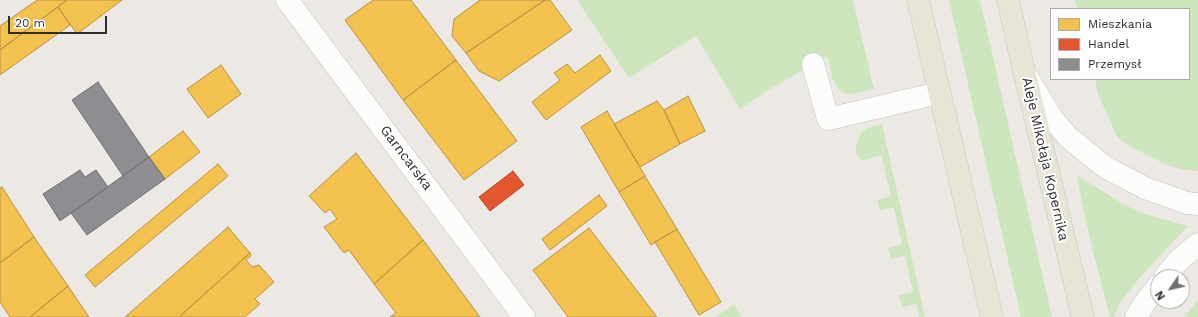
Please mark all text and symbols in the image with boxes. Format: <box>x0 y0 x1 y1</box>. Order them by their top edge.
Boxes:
scale bar <box>10 8 109 34</box>
legend <box>1050 8 1190 80</box>
text: 20 m <box>15 16 45 30</box>
text: Mieszkania <box>1088 17 1152 31</box>
text: Handel <box>1088 37 1129 51</box>
text: Przemysł <box>1088 57 1142 71</box>
street label: Aleje Mikołaja Kopernika <box>1018 76 1072 242</box>
street label: Garncarska <box>376 122 436 194</box>
north arrow <box>1150 269 1190 309</box>
text: N <box>1153 288 1168 302</box>

